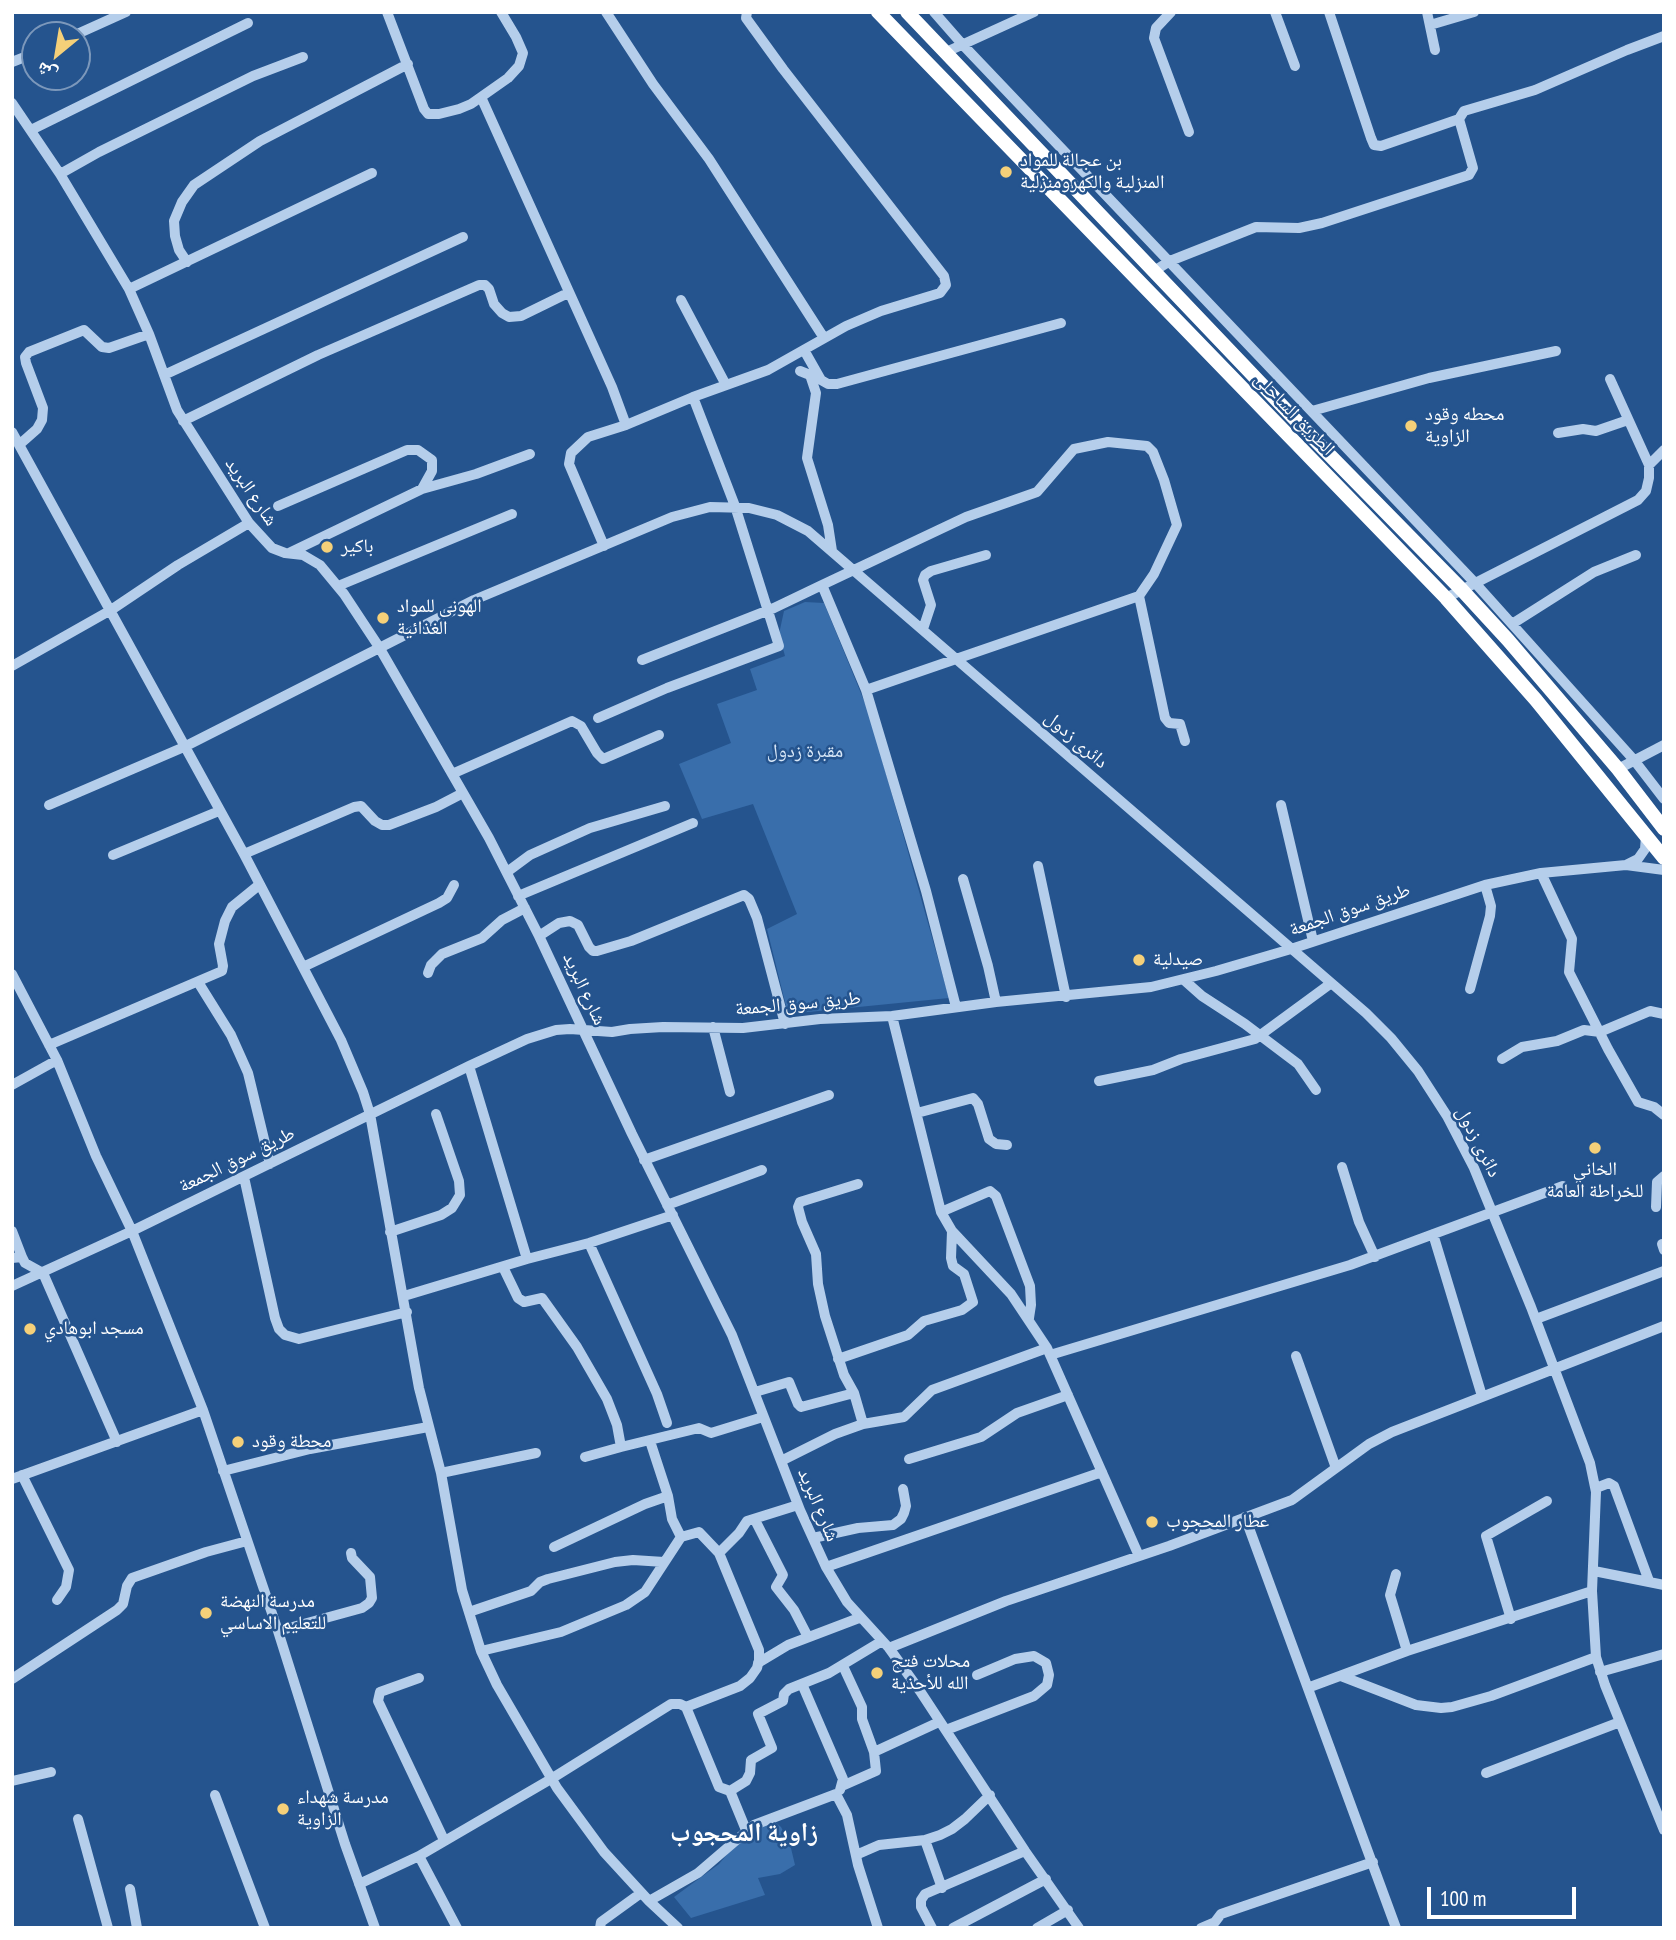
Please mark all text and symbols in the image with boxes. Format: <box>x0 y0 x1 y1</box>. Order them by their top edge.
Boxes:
north arrow <box>21 21 91 91</box>
text: ش <box>32 57 61 88</box>
place label: بن عجالة للمواد المنزلية والكهرومنزلية <box>1020 150 1164 194</box>
marker: بن عجالة للمواد المنزلية والكهرومنزلية <box>998 164 1014 180</box>
street label: الطريق الساحلى <box>1249 368 1339 460</box>
place label: محطه وقود الزاوية <box>1425 404 1505 448</box>
marker: محطه وقود الزاوية <box>1403 418 1419 434</box>
street label: شارع البريد <box>220 454 282 530</box>
place label: باكير <box>341 536 373 558</box>
marker: باكير <box>319 539 335 555</box>
place label: الهونى للمواد الغذائية <box>397 596 482 640</box>
marker: الهونى للمواد الغذائية <box>375 610 391 626</box>
street label: دائرى زدول <box>1040 706 1112 774</box>
park label: مقبرة زدول <box>767 741 843 763</box>
street label: طريق سوق الجمعة <box>1287 879 1413 941</box>
street label: شارع البريد <box>557 949 611 1029</box>
place label: صيدلية <box>1153 949 1203 971</box>
marker: صيدلية <box>1131 952 1147 968</box>
street label: طريق سوق الجمعة <box>734 987 862 1021</box>
street label: دائرى زدول <box>1450 1103 1506 1181</box>
street label: طريق سوق الجمعة <box>175 1122 299 1198</box>
marker: الخاني للخراطة العامة <box>1587 1140 1603 1156</box>
place label: الخاني للخراطة العامة <box>1546 1159 1644 1203</box>
place label: مسجد ابوهادي <box>44 1318 144 1340</box>
marker: مسجد ابوهادي <box>22 1321 38 1337</box>
place label: محطة وقود <box>252 1431 332 1453</box>
marker: محطة وقود <box>230 1434 246 1450</box>
street label: شارع البريد <box>792 1465 844 1545</box>
place label: عطار المحجوب <box>1166 1511 1269 1533</box>
marker: عطار المحجوب <box>1144 1514 1160 1530</box>
place label: مدرسة النهضة للتعليم الاساسي <box>220 1591 326 1635</box>
marker: مدرسة النهضة للتعليم الاساسي <box>198 1605 214 1621</box>
place label: محلات فتح الله للأحذية <box>891 1651 970 1695</box>
marker: محلات فتح الله للأحذية <box>869 1665 885 1681</box>
place label: مدرسة شهداء الزاوية <box>297 1787 389 1831</box>
marker: مدرسة شهداء الزاوية <box>275 1801 291 1817</box>
district label: زاوية المحجوب <box>670 1818 818 1850</box>
scale bar <box>1431 1874 1580 1918</box>
text: 100 m <box>1440 1885 1486 1912</box>

